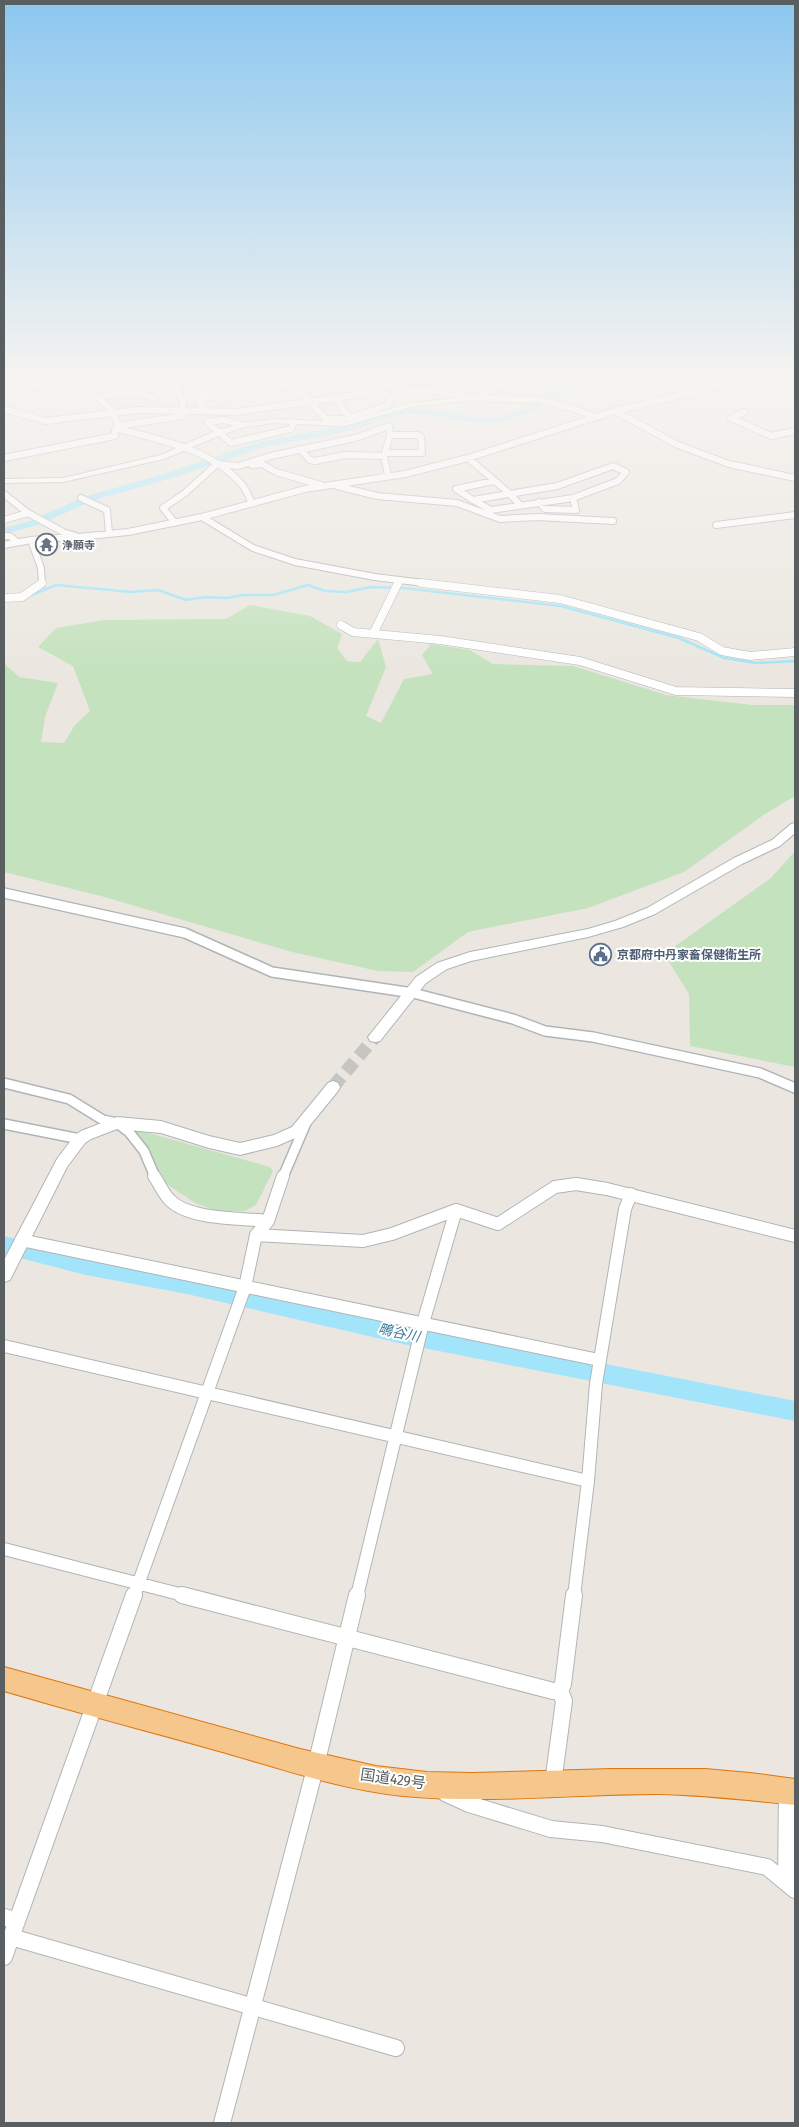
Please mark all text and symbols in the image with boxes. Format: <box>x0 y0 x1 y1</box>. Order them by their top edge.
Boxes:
temple icon: 浄願寺 <box>34 533 58 557</box>
place label: 浄願寺 <box>62 539 95 552</box>
public building icon: 京都府中丹家畜保健衛生所 <box>589 943 613 967</box>
place label: 京都府中丹家畜保健衛生所 <box>617 948 761 962</box>
water label: 鴫谷川 <box>377 1320 423 1346</box>
street label: 国道429号 <box>359 1766 427 1792</box>

